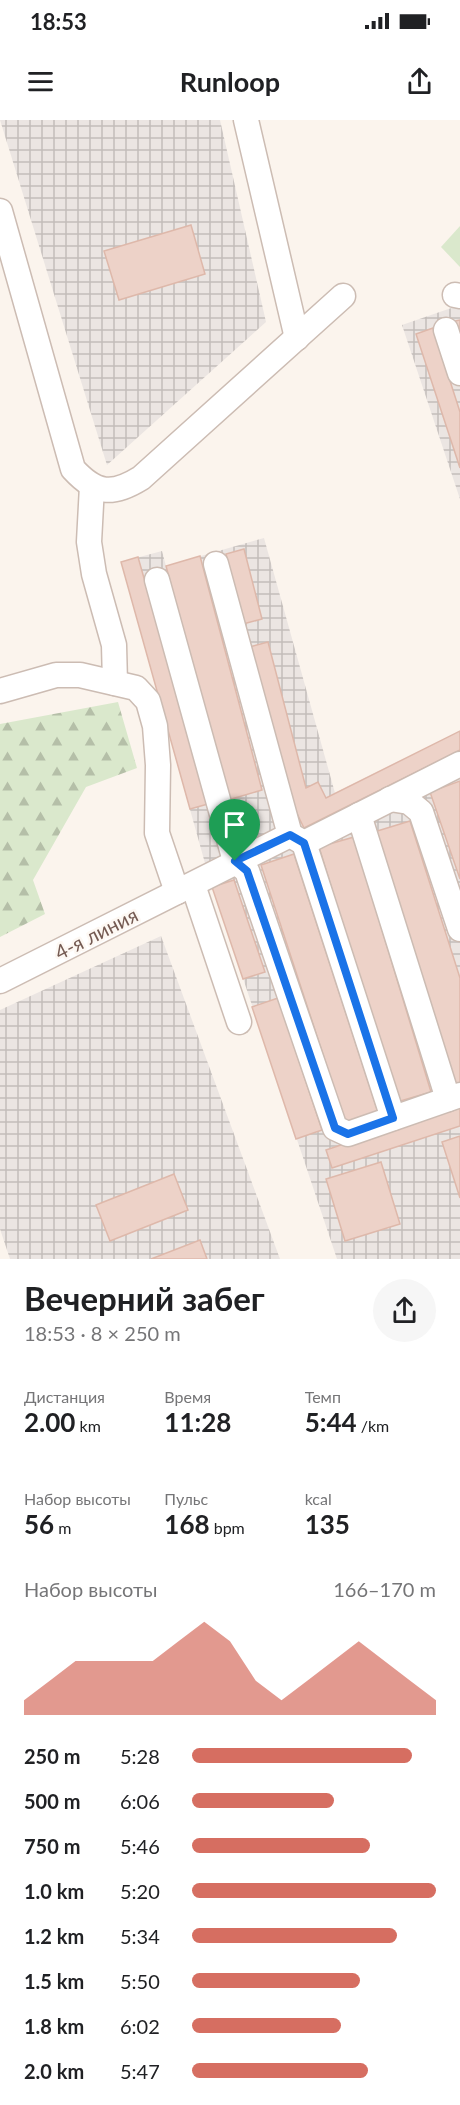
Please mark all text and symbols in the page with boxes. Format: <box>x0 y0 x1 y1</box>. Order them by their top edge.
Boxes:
text: 18:53 <box>30 8 87 35</box>
icon: menu <box>24 65 57 98</box>
text: Runloop <box>180 65 280 98</box>
icon: share <box>403 65 436 98</box>
pin <box>209 799 260 861</box>
icon: arrive <box>218 808 251 841</box>
street label: 4-я линия <box>51 902 141 964</box>
text: Вечерний забег <box>24 1278 265 1318</box>
button: share <box>373 1279 436 1342</box>
text: 18:53 · 8 × 250 m <box>24 1321 181 1345</box>
text: Дистанция <box>24 1387 105 1406</box>
text: Время <box>164 1387 211 1406</box>
text: Темп <box>305 1387 341 1406</box>
text: 2.00 <box>24 1406 75 1438</box>
text: 11:28 <box>164 1406 231 1438</box>
text: 5:44 <box>305 1406 357 1438</box>
text: km <box>75 1416 101 1435</box>
text: /km <box>357 1416 389 1435</box>
text: Набор высоты <box>24 1489 131 1508</box>
text: Пульс <box>164 1489 208 1508</box>
text: kcal <box>305 1489 332 1508</box>
text: 56 <box>24 1508 54 1540</box>
text: 168 <box>164 1508 210 1540</box>
text: 135 <box>305 1508 350 1540</box>
text: m <box>54 1518 71 1537</box>
text: bpm <box>210 1518 245 1537</box>
text: Набор высоты <box>24 1577 157 1601</box>
text: 166–170 m <box>333 1577 436 1601</box>
text: 250 m <box>24 1744 80 1768</box>
text: 5:28 <box>120 1744 160 1768</box>
text: 500 m <box>24 1789 80 1813</box>
text: 6:06 <box>120 1789 160 1813</box>
text: 750 m <box>24 1834 80 1858</box>
text: 5:46 <box>120 1834 160 1858</box>
text: 1.0 km <box>24 1879 84 1903</box>
text: 5:20 <box>120 1879 160 1903</box>
text: 1.2 km <box>24 1924 84 1948</box>
text: 5:34 <box>120 1924 160 1948</box>
text: 1.5 km <box>24 1969 84 1993</box>
text: 5:50 <box>120 1969 160 1993</box>
text: 1.8 km <box>24 2014 84 2038</box>
text: 6:02 <box>120 2014 160 2038</box>
text: 2.0 km <box>24 2059 84 2083</box>
text: 5:47 <box>120 2059 160 2083</box>

